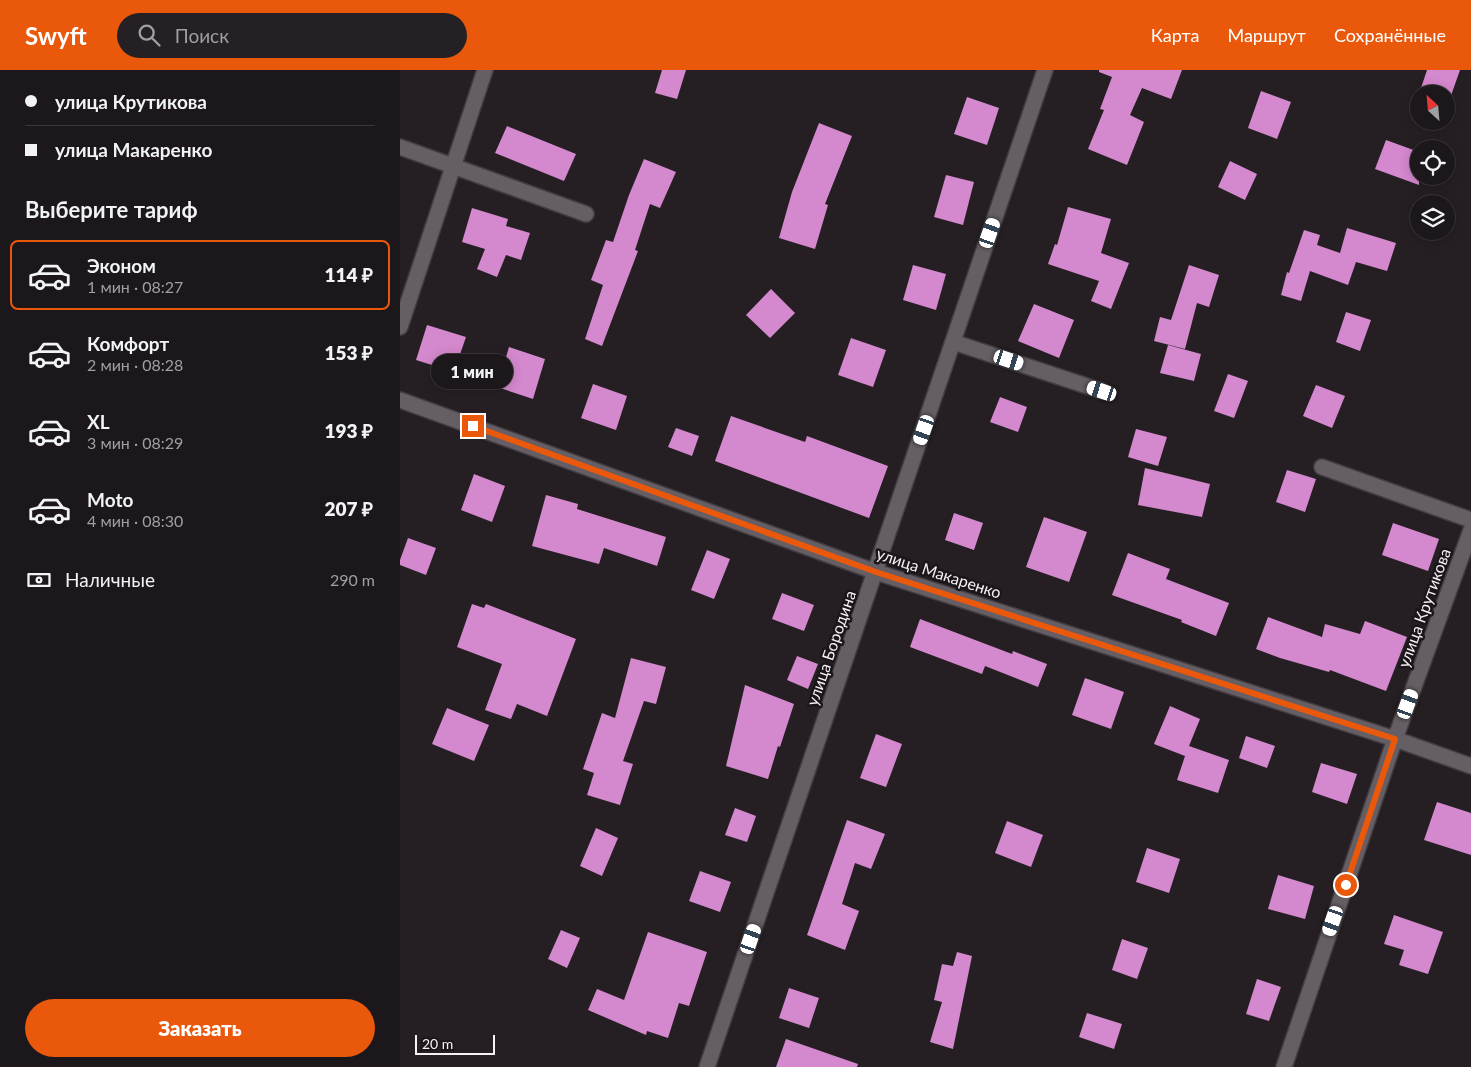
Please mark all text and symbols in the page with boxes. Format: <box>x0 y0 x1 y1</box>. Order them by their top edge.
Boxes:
search box <box>117 13 467 58</box>
text: Swyft <box>25 21 87 50</box>
icon: search <box>135 21 163 49</box>
text: Поиск <box>175 24 229 47</box>
text: Карта <box>1151 24 1199 46</box>
text: Маршрут <box>1227 24 1306 46</box>
text: Сохранённые <box>1334 24 1446 46</box>
north arrow <box>1410 85 1455 130</box>
map controls <box>1410 85 1455 240</box>
text: улица Крутикова <box>55 90 207 113</box>
text: улица Макаренко <box>55 138 212 161</box>
button: locate <box>1410 140 1455 185</box>
button: layers <box>1410 195 1455 240</box>
text: Выберите тариф <box>25 196 198 223</box>
car <box>978 216 1001 250</box>
icon: car <box>27 253 72 298</box>
text: Эконом <box>87 254 156 277</box>
text: 114 ₽ <box>324 263 373 286</box>
text: 1 мин · 08:27 <box>87 277 183 296</box>
icon: car <box>27 331 72 376</box>
text: Комфорт <box>87 332 169 355</box>
text: 153 ₽ <box>324 341 373 364</box>
car <box>992 348 1025 372</box>
callout: 1 мин <box>432 354 514 388</box>
text: 2 мин · 08:28 <box>87 355 183 374</box>
text: 1 мин <box>450 362 494 381</box>
car <box>1085 379 1118 403</box>
icon: car <box>27 409 72 454</box>
text: XL <box>87 410 110 433</box>
car <box>912 413 935 447</box>
route end <box>462 415 484 437</box>
text: 193 ₽ <box>324 419 373 442</box>
text: 3 мин · 08:29 <box>87 433 183 452</box>
icon: car <box>27 487 72 532</box>
text: Moto <box>87 488 133 511</box>
text: 207 ₽ <box>324 497 373 520</box>
text: 4 мин · 08:30 <box>87 511 183 530</box>
street label: улица Макаренко <box>874 543 1004 602</box>
street label: улица Крутикова <box>1393 546 1454 670</box>
icon: cash <box>25 566 53 594</box>
text: Наличные <box>65 568 155 591</box>
text: 290 m <box>330 570 375 589</box>
street label: улица Бородина <box>802 588 859 708</box>
car <box>1395 687 1420 721</box>
route start <box>1335 874 1357 896</box>
car <box>1321 904 1344 938</box>
car <box>739 922 762 956</box>
button: Заказать <box>25 999 375 1057</box>
scale bar <box>415 1032 495 1055</box>
text: 20 m <box>422 1035 453 1052</box>

